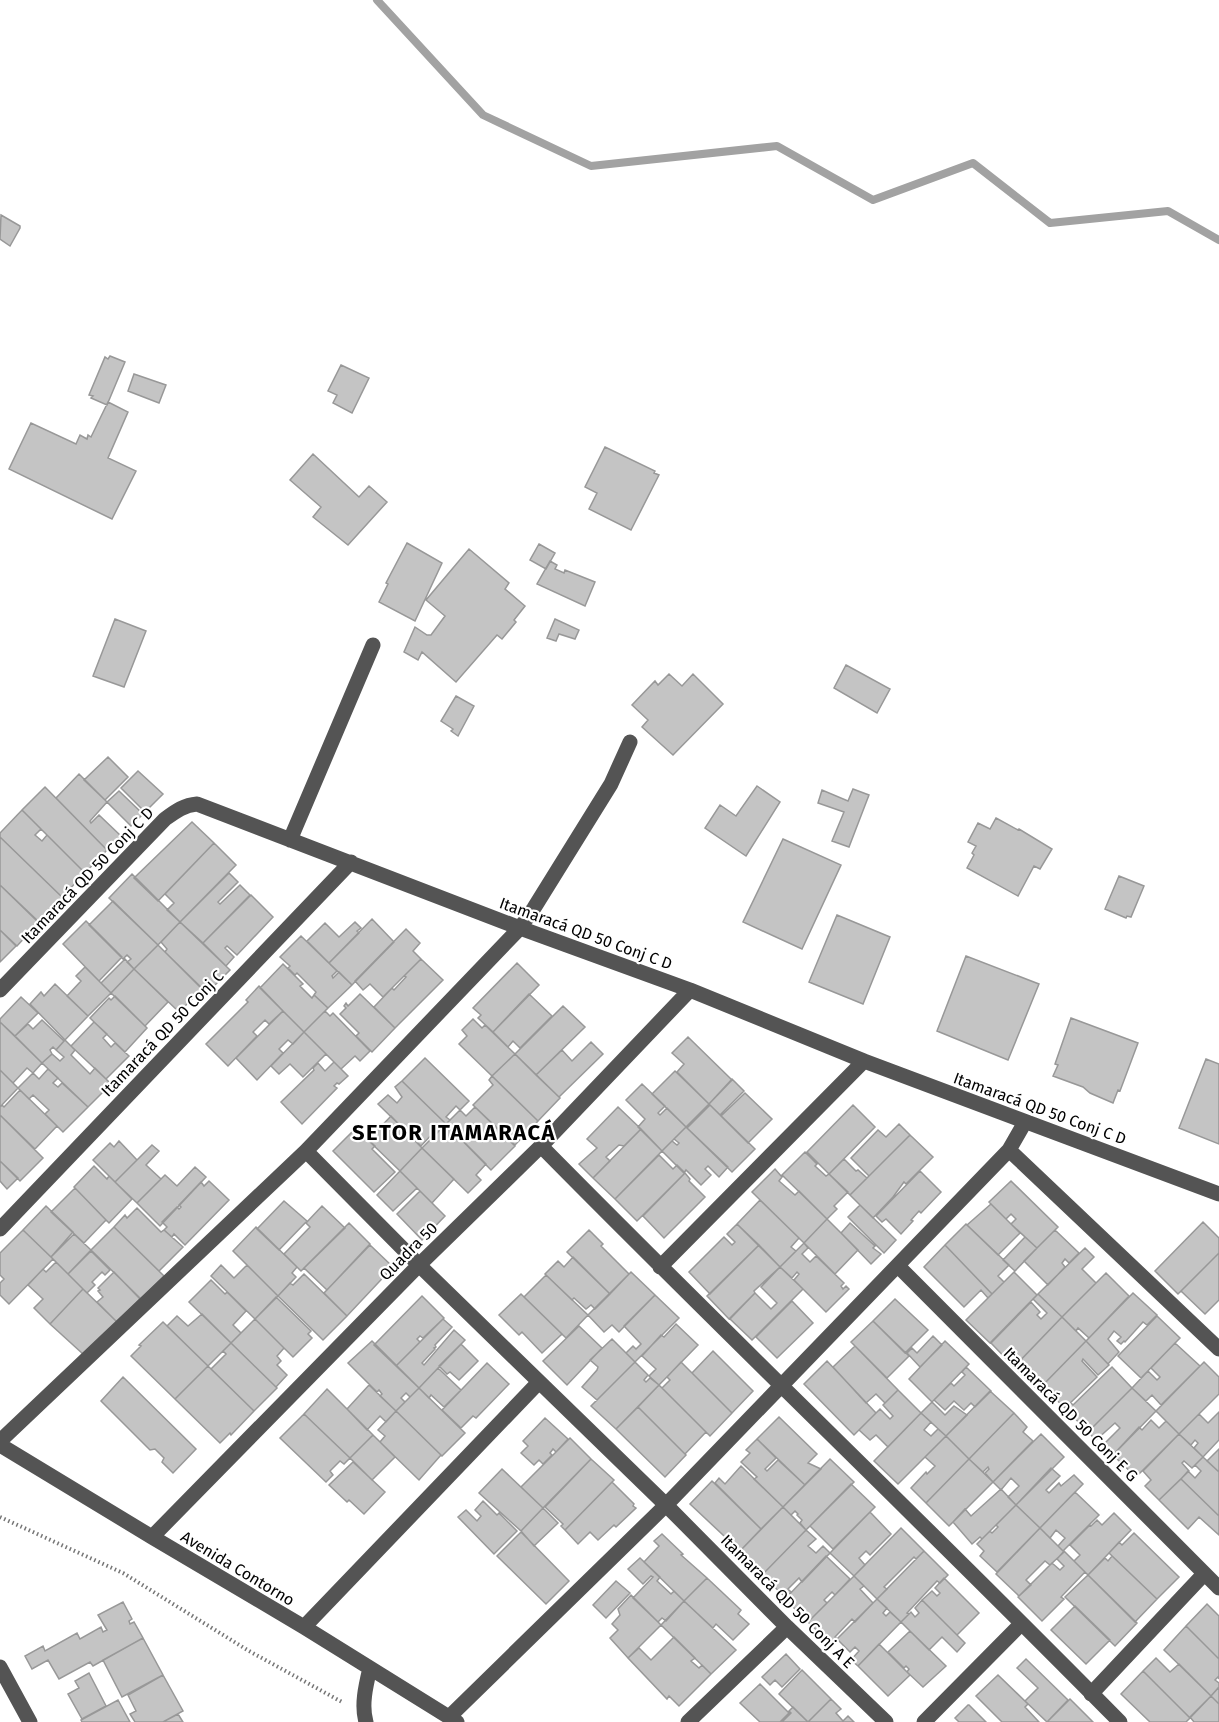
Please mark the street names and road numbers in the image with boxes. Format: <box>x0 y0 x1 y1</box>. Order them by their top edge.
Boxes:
street label: Itamaracá QD 50 Conj C D <box>17 803 158 948</box>
street label: Itamaracá QD 50 Conj C D <box>497 893 675 974</box>
street label: Itamaracá QD 50 Conj C <box>97 966 228 1100</box>
street label: Itamaracá QD 50 Conj C D <box>951 1068 1129 1149</box>
street label: Quadra 50 <box>375 1218 441 1284</box>
street label: Itamaracá QD 50 Conj E G <box>1000 1343 1142 1485</box>
street label: Avenida Contorno <box>177 1527 298 1610</box>
street label: Itamaracá QD 50 Conj A E <box>717 1531 858 1672</box>

